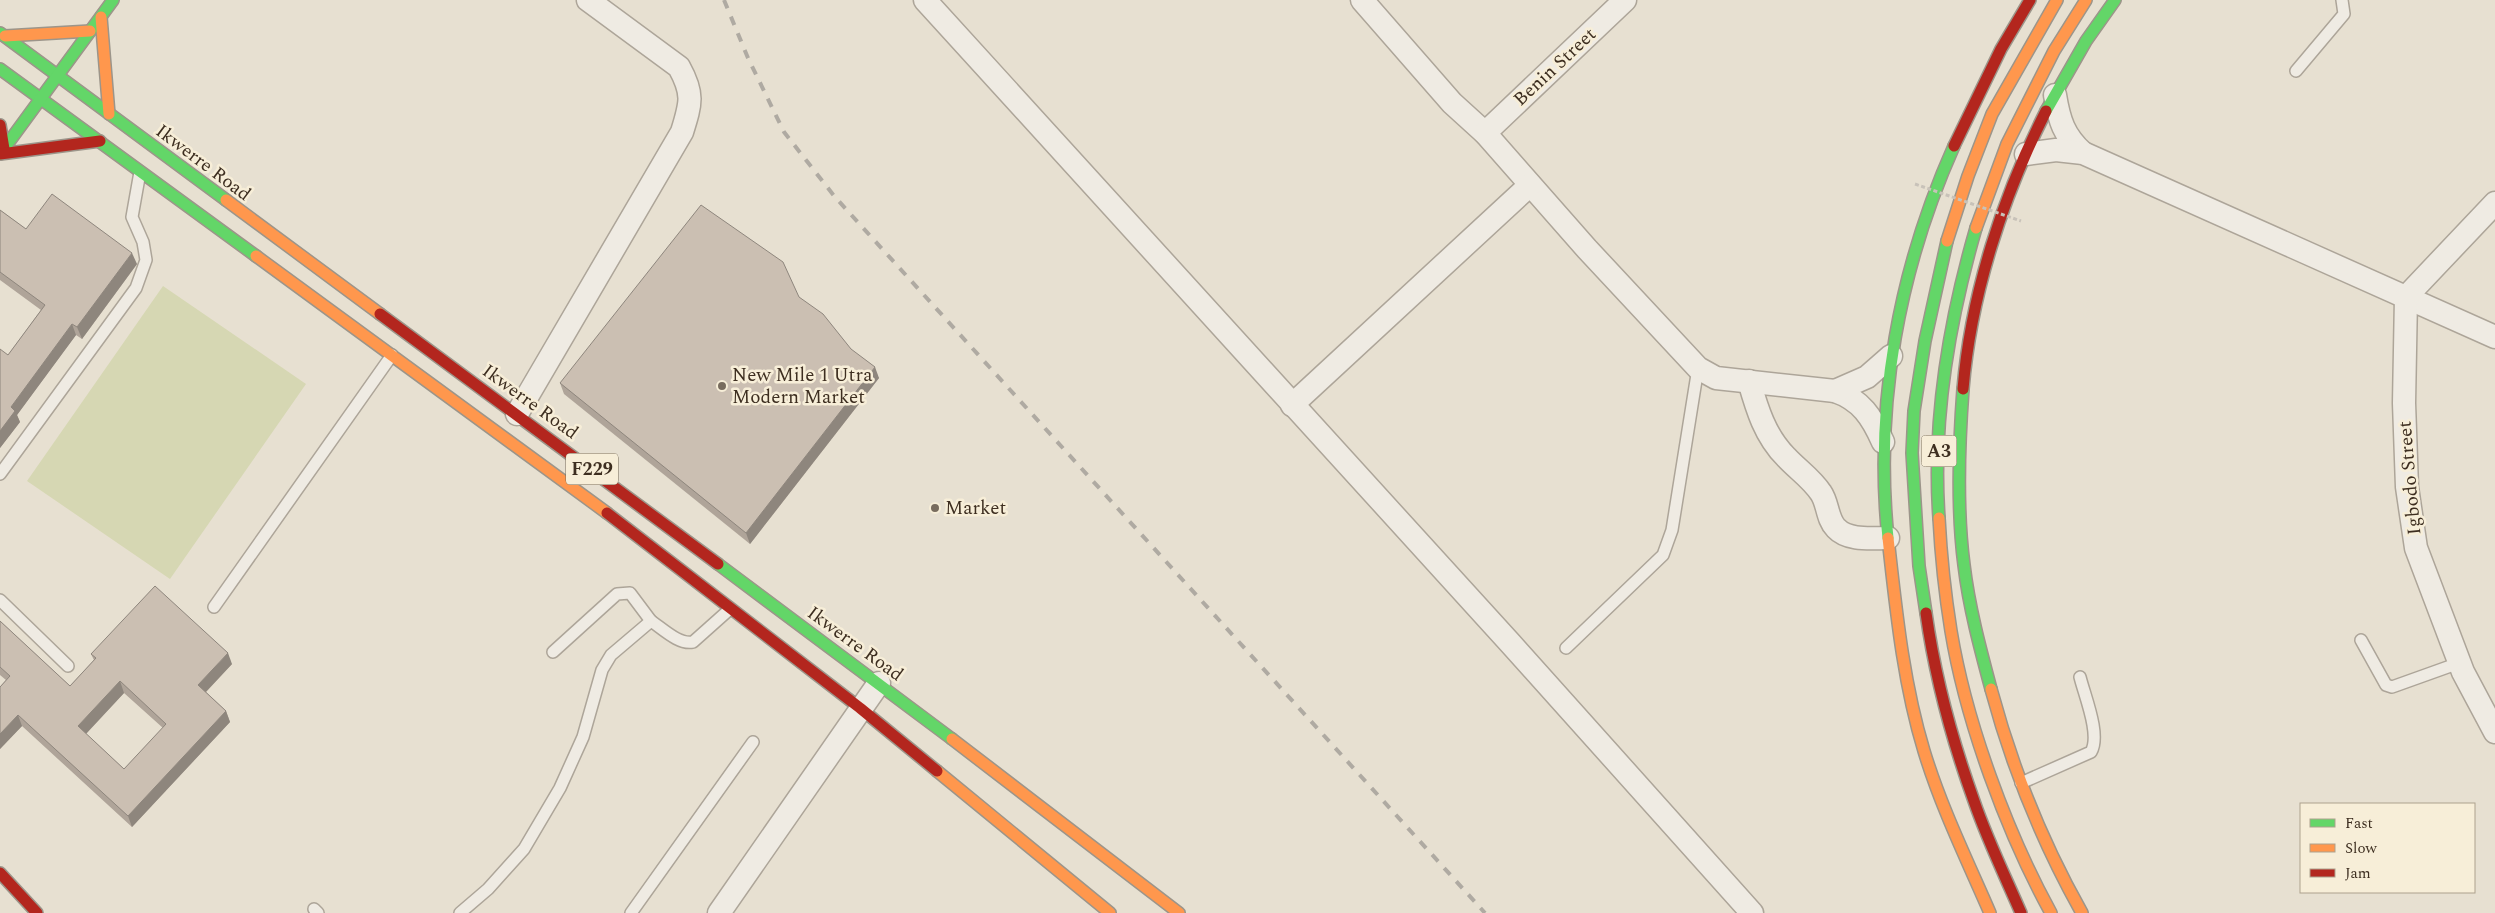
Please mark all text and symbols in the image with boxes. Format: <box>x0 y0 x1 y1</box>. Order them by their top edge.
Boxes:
street label: Benin Street <box>1507 21 1603 113</box>
street label: Ikwerre Road <box>149 117 257 209</box>
street label: Ikwerre Road <box>476 357 584 447</box>
place label: New Mile 1 Utra Modern Market <box>732 361 873 412</box>
marker: New Mile 1 Utra Modern Market <box>716 380 728 392</box>
street label: Igbodo Street <box>2391 420 2429 536</box>
road number: A3 <box>1922 436 1956 466</box>
road number: F229 <box>566 454 618 484</box>
place label: Market <box>945 494 1006 523</box>
marker: Market <box>929 502 941 514</box>
street label: Ikwerre Road <box>801 599 909 689</box>
legend <box>2300 803 2475 893</box>
text: Fast <box>2345 812 2373 835</box>
text: Slow <box>2345 837 2377 860</box>
text: Jam <box>2345 862 2371 885</box>

